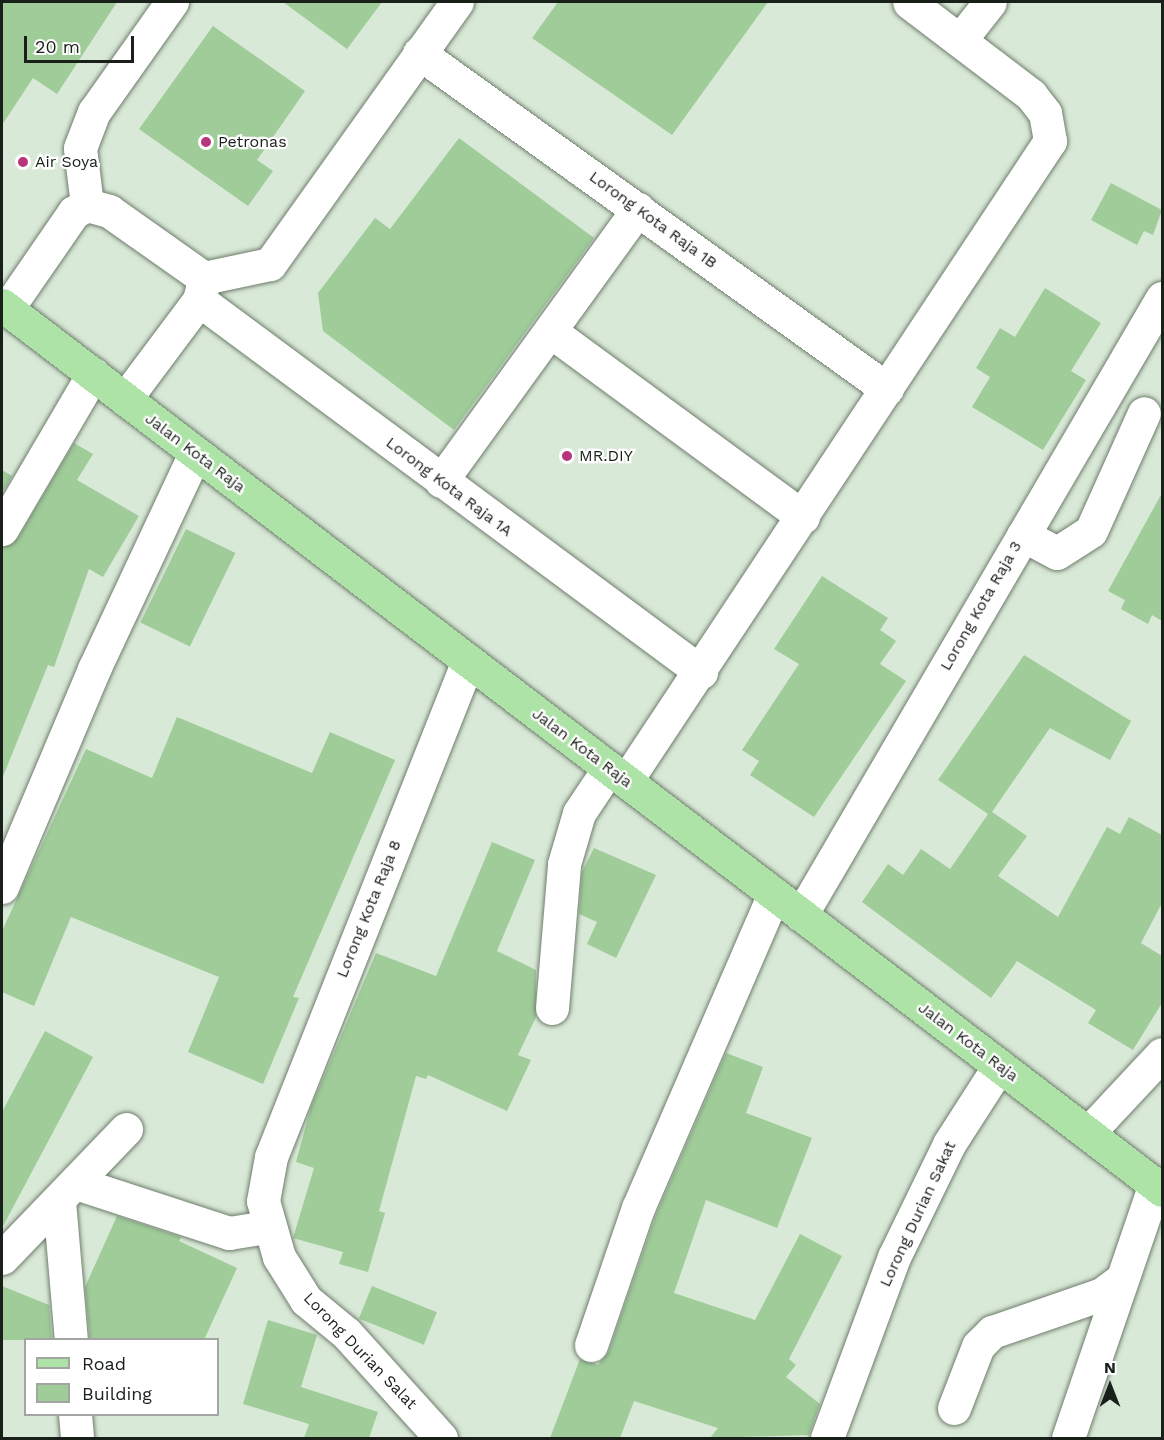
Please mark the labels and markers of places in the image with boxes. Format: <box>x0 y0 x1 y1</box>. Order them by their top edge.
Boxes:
place label: Petronas <box>218 132 287 152</box>
marker: Petronas <box>199 135 213 149</box>
place label: Air Soya <box>35 152 99 172</box>
marker: Air Soya <box>16 155 30 169</box>
place label: MR.DIY <box>579 446 633 466</box>
marker: MR.DIY <box>560 449 574 463</box>

